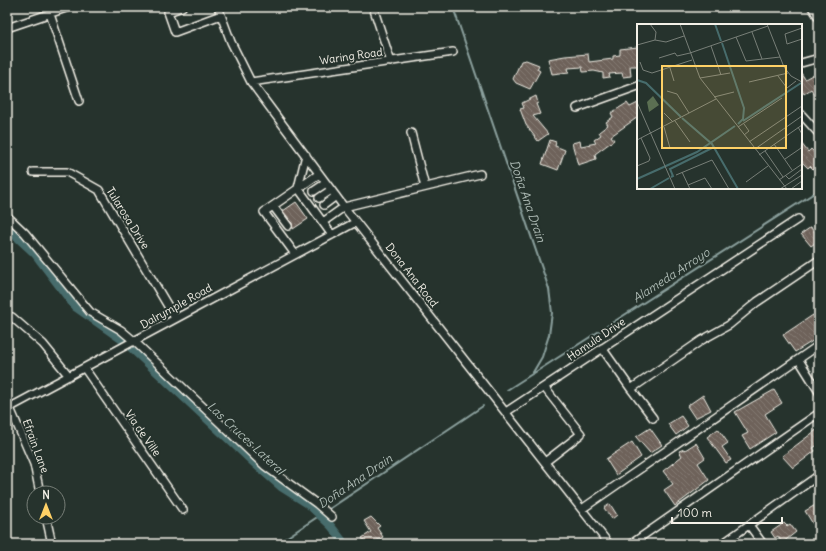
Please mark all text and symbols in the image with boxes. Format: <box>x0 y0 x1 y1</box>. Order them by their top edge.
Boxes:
inset map <box>637 24 802 189</box>
street label: Waring Road <box>318 45 384 67</box>
water label: Doña Ana Drain <box>507 158 549 245</box>
street label: Tularosa Drive <box>103 184 153 252</box>
street label: Dona Ana Road <box>383 240 442 310</box>
water label: Alameda Arroyo <box>630 244 713 305</box>
street label: Dalrymple Road <box>138 280 215 332</box>
street label: Hamula Drive <box>564 314 628 364</box>
water label: Las Cruces Lateral <box>204 398 289 479</box>
street label: Via de Ville <box>122 407 164 459</box>
street label: Efrain Lane <box>20 417 52 475</box>
water label: Doña Ana Drain <box>315 450 396 511</box>
north arrow <box>26 485 66 525</box>
text: N <box>42 488 50 502</box>
scale bar <box>672 499 782 525</box>
text: 100 m <box>678 505 712 520</box>

